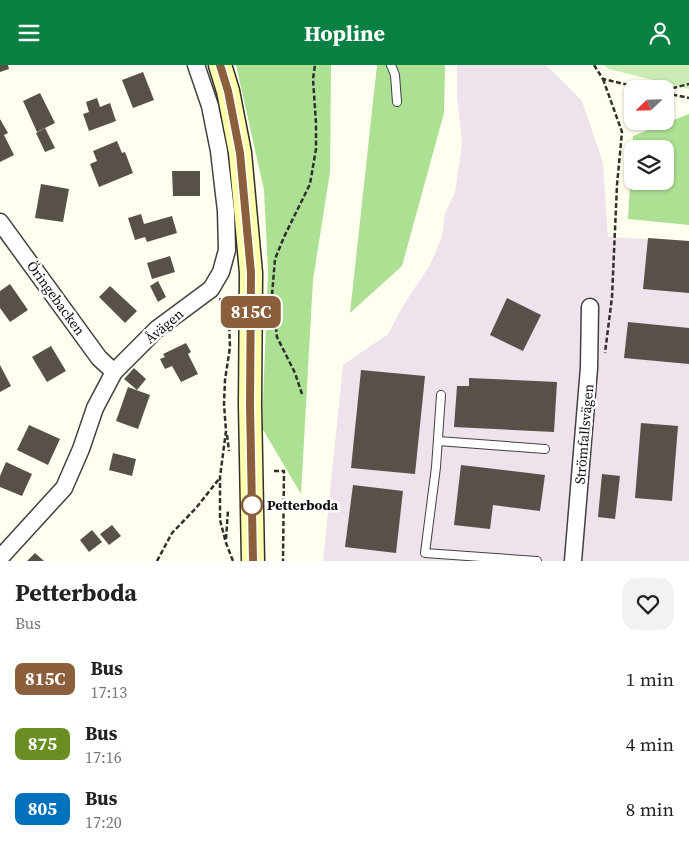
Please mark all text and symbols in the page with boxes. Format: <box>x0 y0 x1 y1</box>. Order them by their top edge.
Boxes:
text: Hopline <box>304 18 385 48</box>
icon: menu <box>15 19 43 47</box>
icon: person <box>646 19 674 47</box>
north arrow <box>624 80 674 130</box>
map controls <box>624 80 674 190</box>
button: layers <box>624 140 674 190</box>
street label: Öringebacken <box>22 257 90 340</box>
line badge: 815C <box>216 296 286 328</box>
text: 815C <box>231 299 271 324</box>
street label: Åvägen <box>140 304 188 348</box>
street label: Strömfallsvägen <box>570 382 598 485</box>
marker: Petterboda <box>241 494 263 516</box>
place label: Petterboda <box>267 495 339 515</box>
text: Petterboda <box>15 576 137 609</box>
button: heart <box>622 578 674 630</box>
text: Bus <box>15 612 41 634</box>
text: Bus <box>90 655 123 681</box>
text: 815C <box>25 666 65 691</box>
text: 1 min <box>626 666 674 692</box>
text: 17:13 <box>90 681 127 703</box>
text: Bus <box>85 720 117 746</box>
text: 875 <box>28 731 57 756</box>
text: 4 min <box>626 731 674 757</box>
text: 17:16 <box>85 746 122 768</box>
text: Bus <box>85 785 117 811</box>
text: 805 <box>28 796 57 821</box>
text: 8 min <box>626 796 674 822</box>
text: 17:20 <box>85 811 122 833</box>

